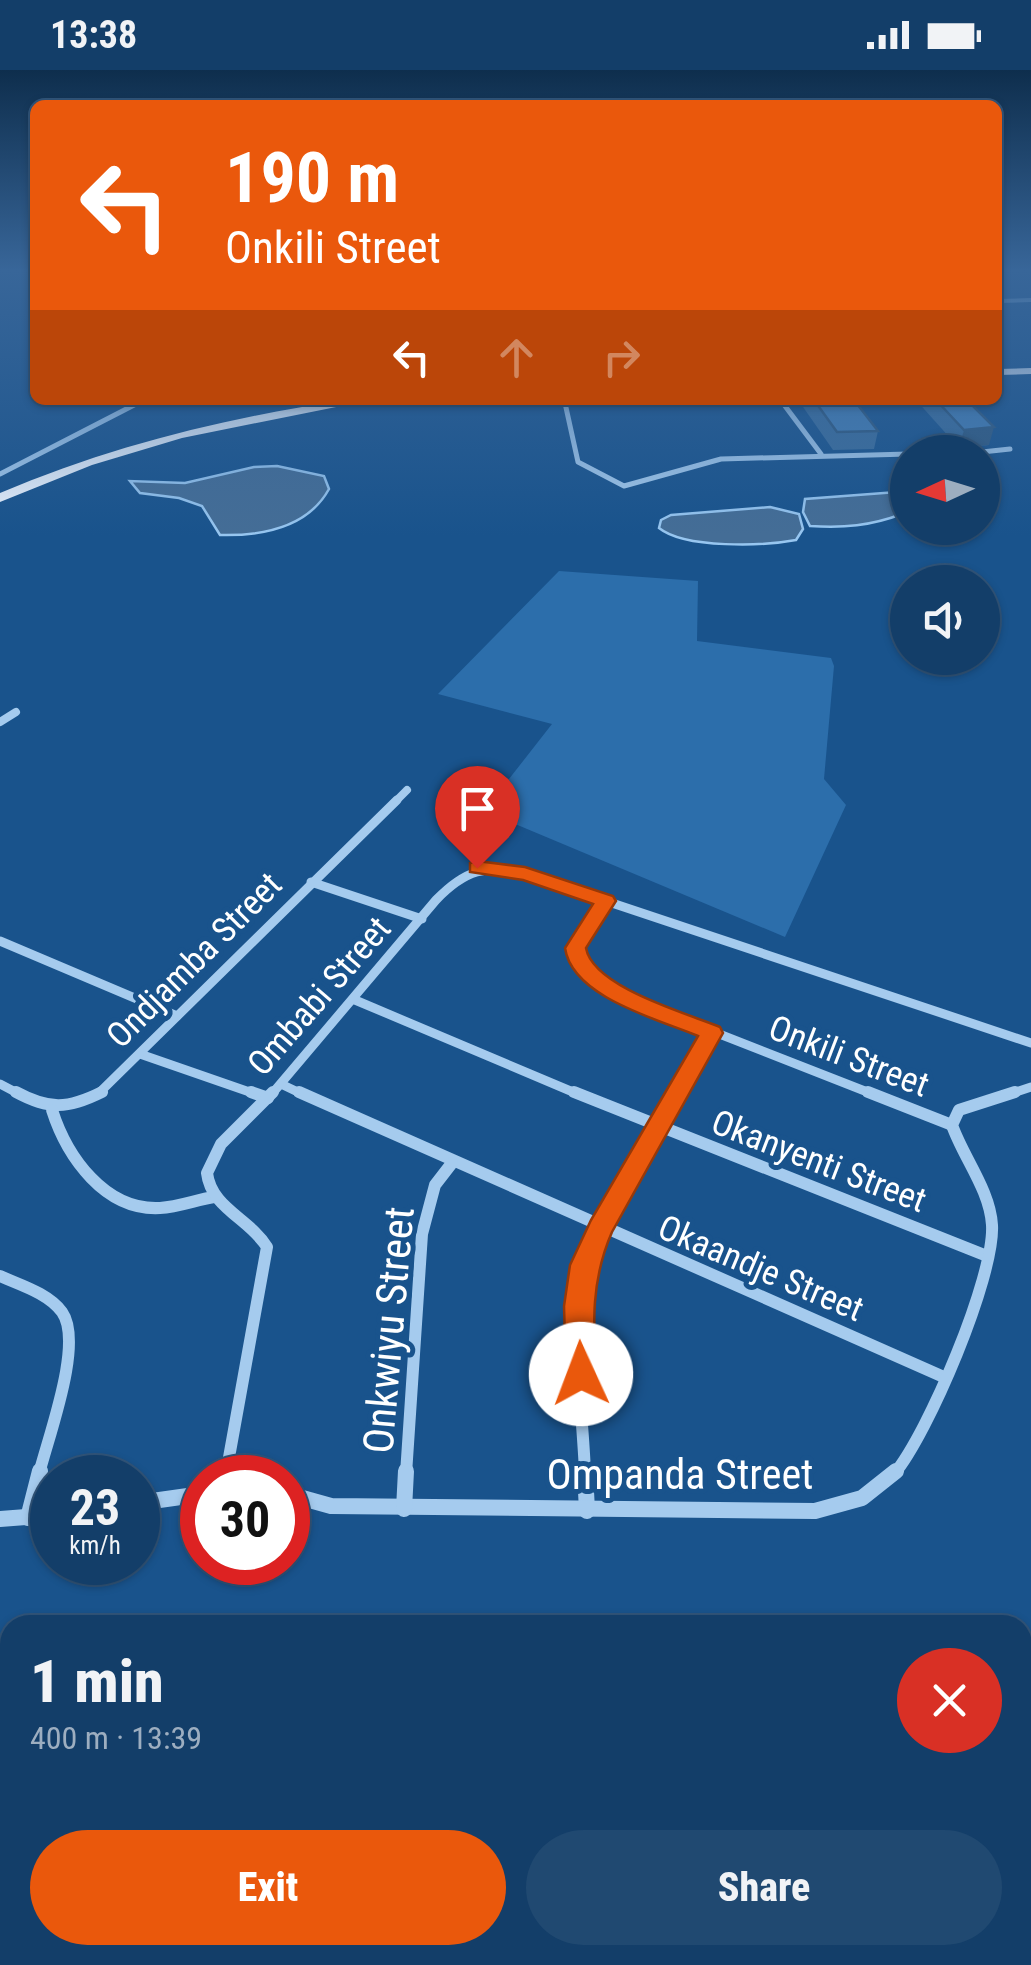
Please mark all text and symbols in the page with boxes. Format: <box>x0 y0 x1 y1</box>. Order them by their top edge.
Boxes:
text: 13:38 <box>50 13 137 57</box>
text: 190 m <box>225 137 399 219</box>
icon: left <box>60 140 190 270</box>
text: Onkili Street <box>225 221 441 274</box>
icon: left <box>384 330 439 385</box>
icon: ahead <box>489 330 544 385</box>
icon: right <box>594 330 649 385</box>
north arrow <box>890 435 1000 545</box>
map controls <box>890 435 1000 675</box>
button: sound <box>890 565 1000 675</box>
pin <box>435 766 520 869</box>
icon: arrive <box>450 781 505 836</box>
street label: Ondjamba Street <box>98 864 290 1056</box>
street label: Ombabi Street <box>239 909 399 1084</box>
street label: Onkili Street <box>763 1007 935 1106</box>
street label: Okanyenti Street <box>706 1102 932 1221</box>
street label: Onkwiyu Street <box>353 1205 424 1455</box>
street label: Okaandje Street <box>652 1207 870 1330</box>
position arrow <box>529 1322 633 1426</box>
street label: Ompanda Street <box>546 1450 814 1499</box>
speed limit sign: 30 <box>180 1455 310 1585</box>
text: 23 <box>70 1479 120 1537</box>
text: km/h <box>69 1531 121 1560</box>
text: 1 min <box>30 1646 164 1717</box>
button: close <box>897 1648 1002 1753</box>
text: 400 m · 13:39 <box>30 1719 202 1757</box>
button: Exit <box>30 1830 506 1945</box>
button: Share <box>526 1830 1002 1945</box>

